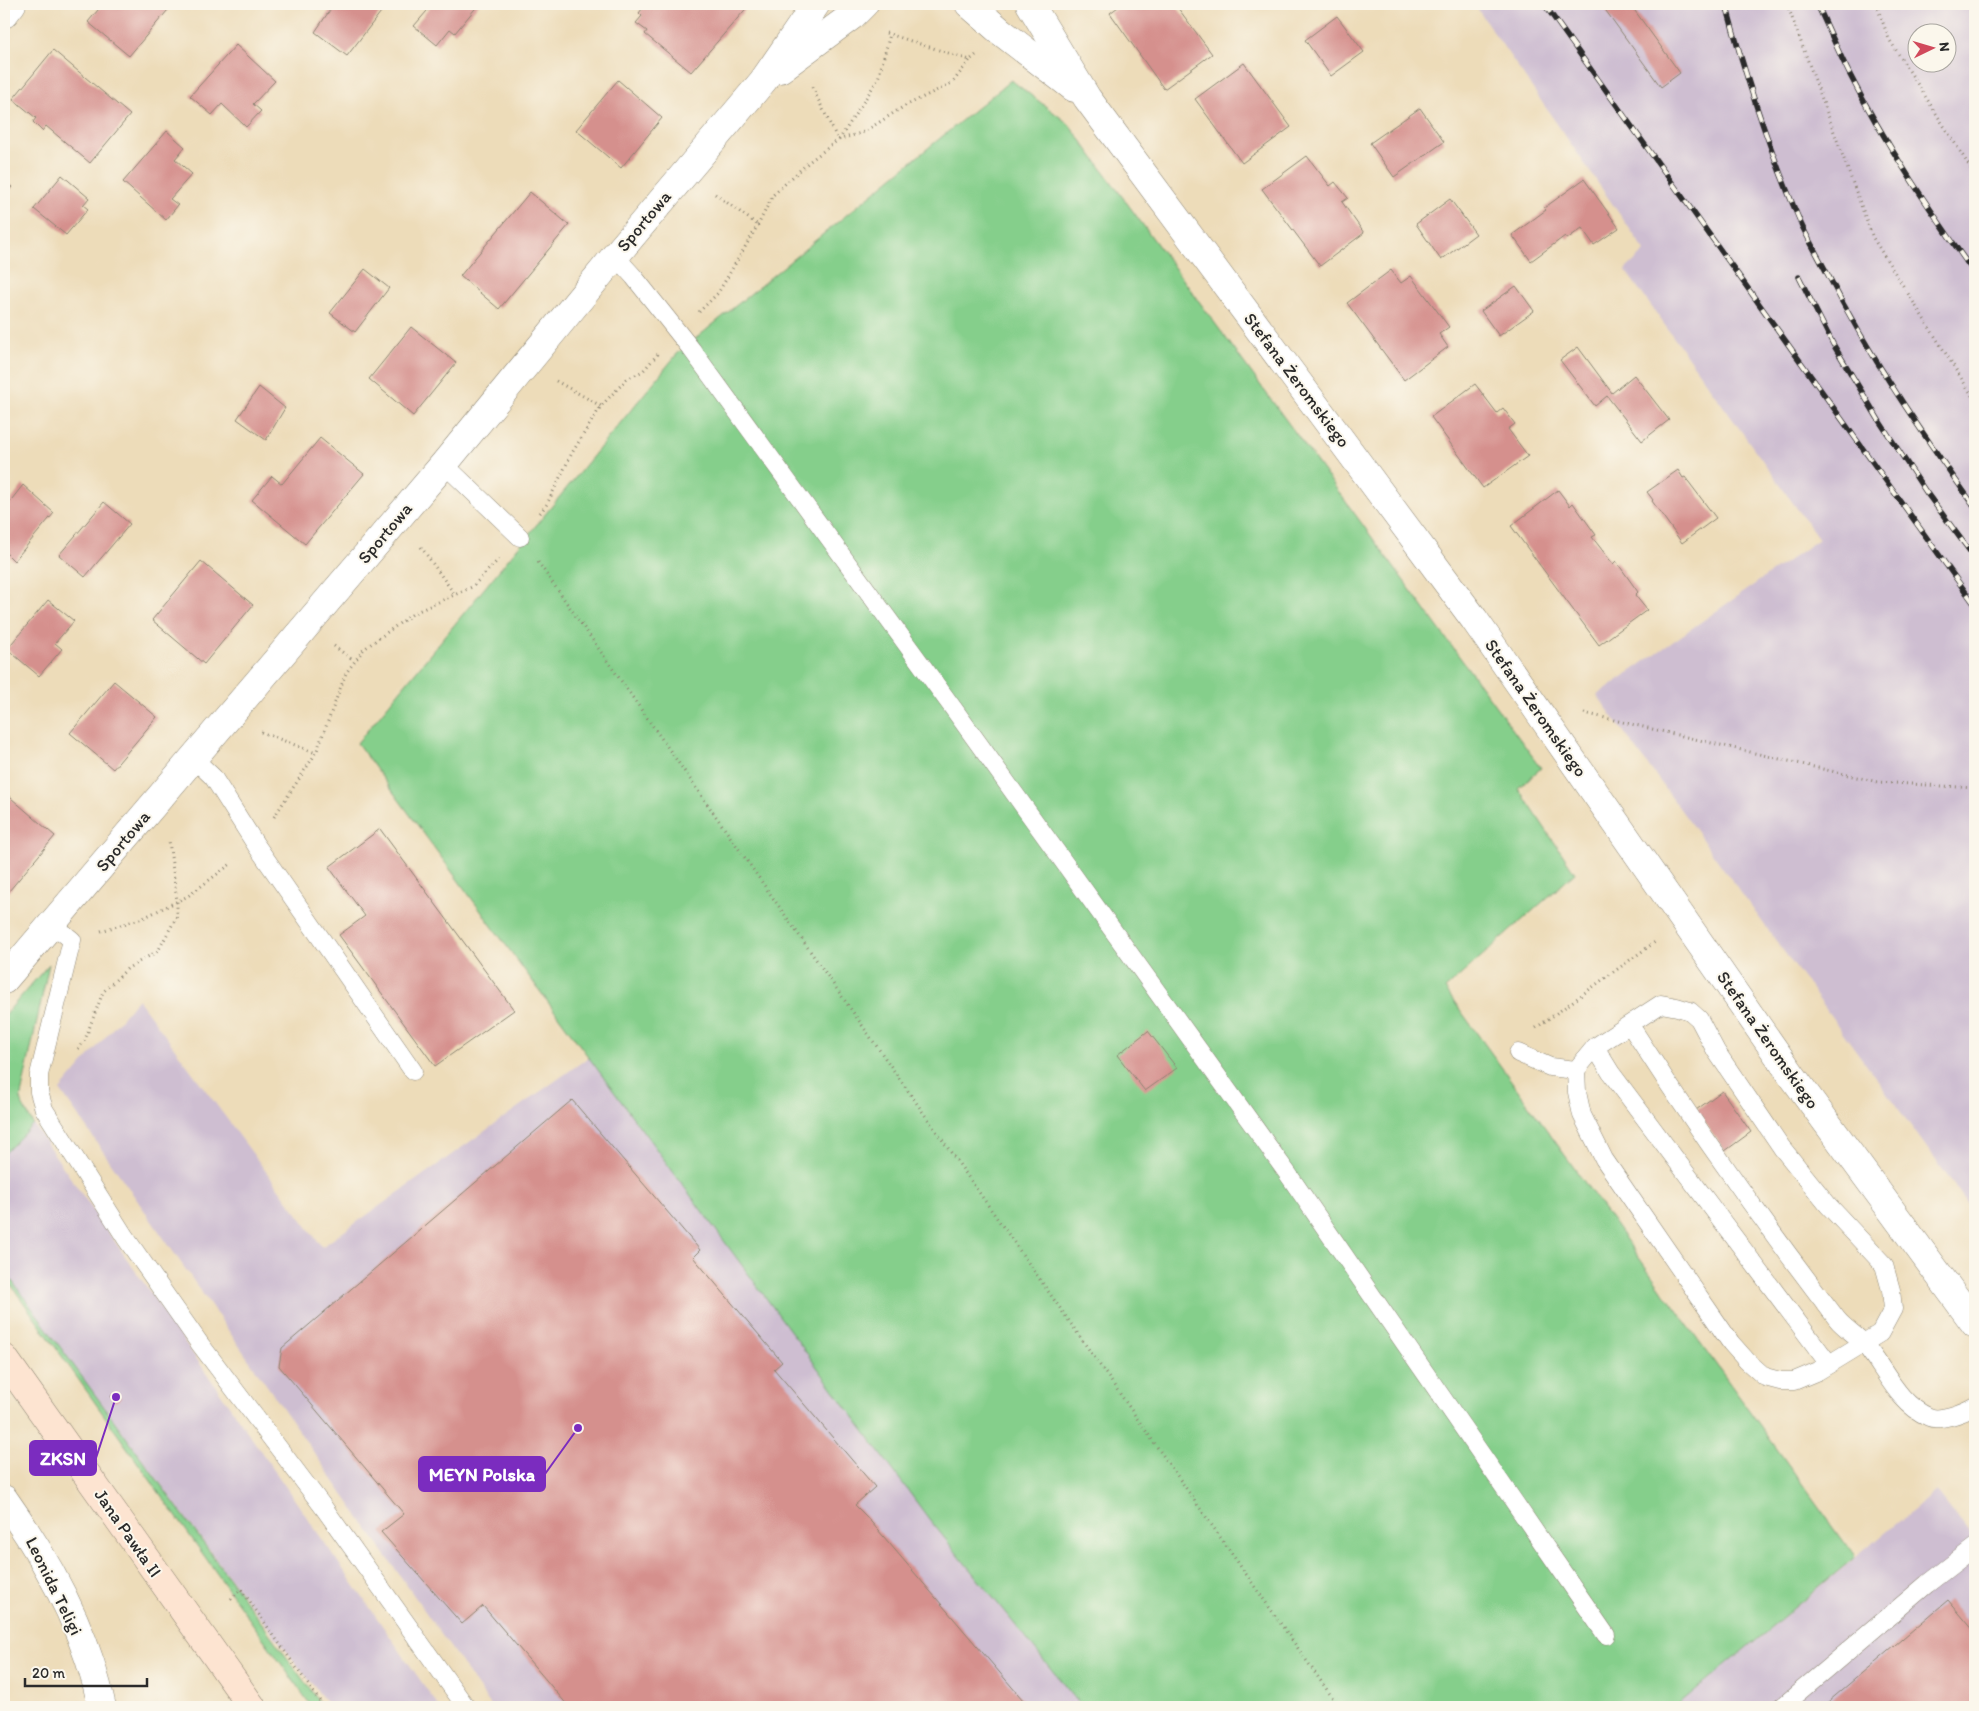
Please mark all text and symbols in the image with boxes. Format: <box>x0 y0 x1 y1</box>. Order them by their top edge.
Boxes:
north arrow <box>1906 22 1956 72</box>
text: N <box>1936 41 1953 52</box>
street label: Sportowa <box>612 185 676 256</box>
street label: Stefana Żeromskiego <box>1239 308 1355 452</box>
street label: Sportowa <box>353 497 417 568</box>
street label: Stefana Żeromskiego <box>1480 635 1592 781</box>
street label: Sportowa <box>91 805 155 876</box>
street label: Stefana Żeromskiego <box>1712 967 1824 1113</box>
callout: ZKSN <box>30 1441 96 1475</box>
text: ZKSN <box>40 1447 86 1470</box>
callout: MEYN Polska <box>419 1457 545 1491</box>
text: MEYN Polska <box>429 1463 536 1486</box>
street label: Jana Pawła II <box>90 1485 166 1581</box>
street label: Leonida Teligi <box>21 1533 87 1639</box>
scale bar <box>25 1656 148 1688</box>
text: 20 m <box>32 1664 66 1682</box>

